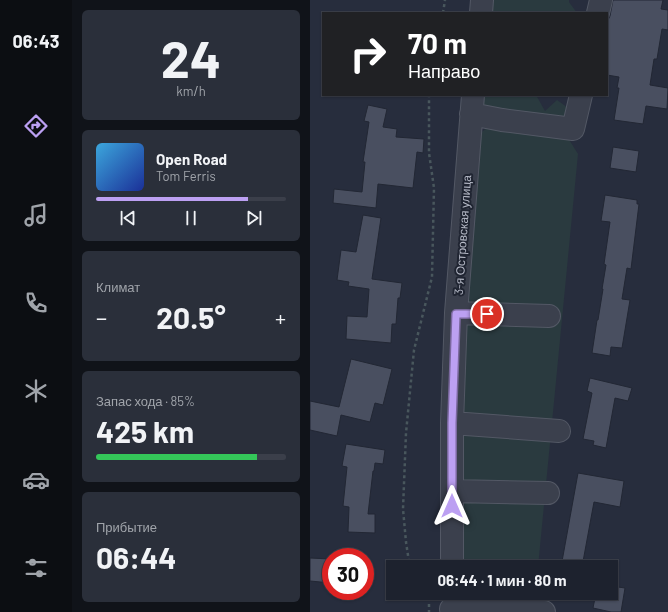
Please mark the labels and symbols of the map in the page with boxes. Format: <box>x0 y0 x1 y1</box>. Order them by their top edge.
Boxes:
street label: 3-я Островская улица <box>451 174 474 296</box>
pin <box>470 297 504 331</box>
position arrow <box>431 485 473 527</box>
speed limit sign: 30 <box>322 548 374 600</box>

